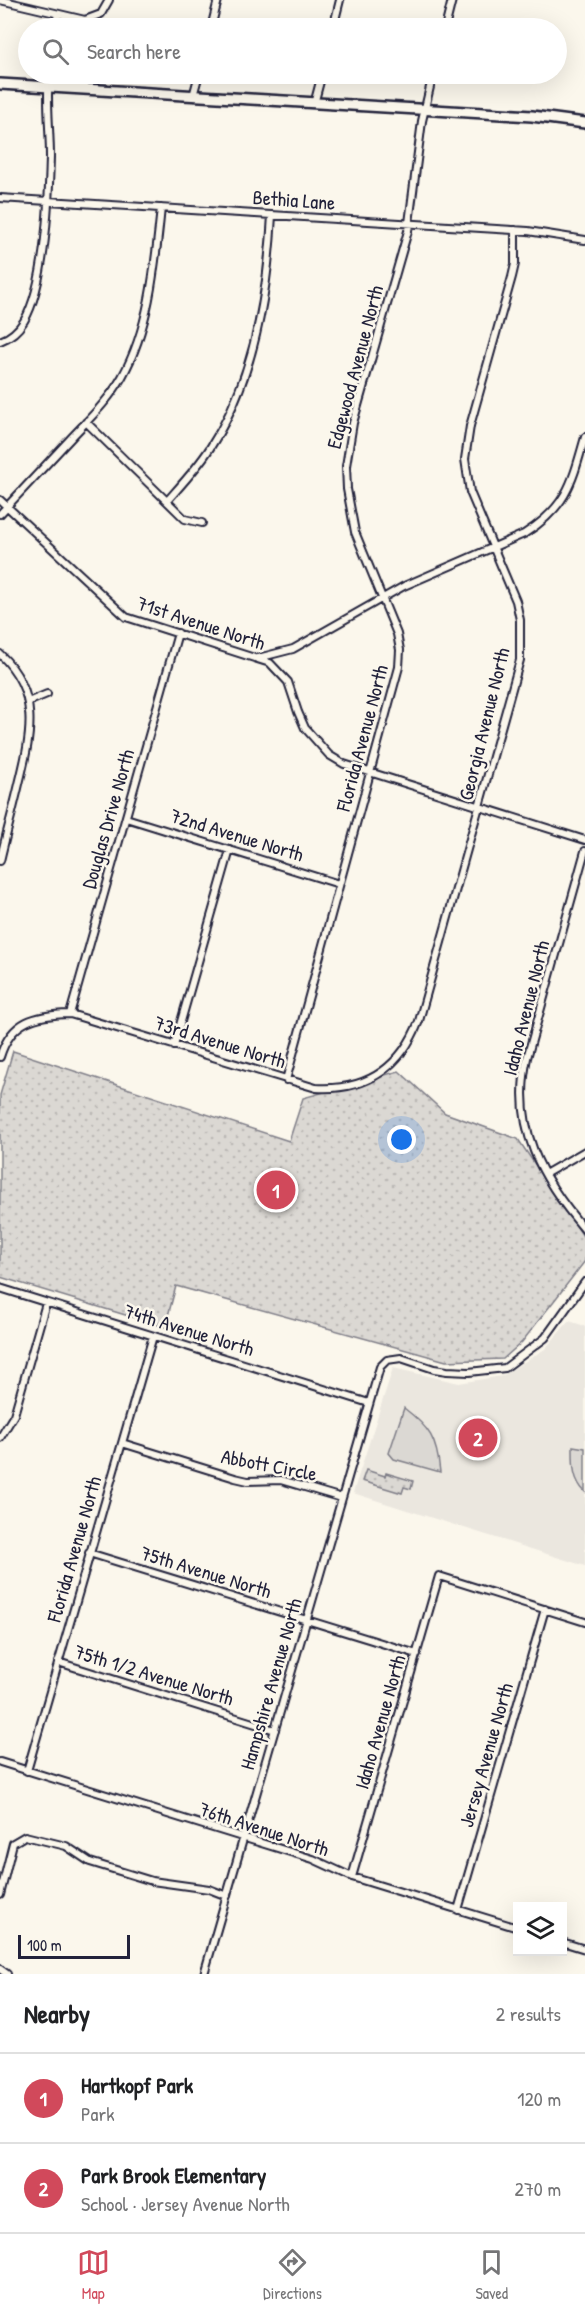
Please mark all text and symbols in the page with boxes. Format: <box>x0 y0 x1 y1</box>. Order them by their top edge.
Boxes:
search box <box>18 18 567 84</box>
icon: search <box>39 35 72 68</box>
text: Search here <box>87 36 181 66</box>
street label: Bethia Lane <box>252 183 336 216</box>
street label: Edgewood Avenue North <box>320 282 389 452</box>
street label: 71st Avenue North <box>134 589 269 656</box>
street label: Georgia Avenue North <box>452 645 516 803</box>
street label: Florida Avenue North <box>329 662 394 815</box>
street label: Douglas Drive North <box>75 746 140 892</box>
street label: 72nd Avenue North <box>167 801 307 868</box>
street label: Idaho Avenue North <box>496 937 555 1078</box>
street label: 73rd Avenue North <box>151 1009 289 1074</box>
your location <box>387 1125 416 1154</box>
pin: 1 <box>256 1168 296 1212</box>
street label: 74th Avenue North <box>121 1297 257 1362</box>
pin: 2 <box>458 1416 498 1460</box>
street label: Abbott Circle <box>219 1442 319 1487</box>
street label: Florida Avenue North <box>40 1473 107 1626</box>
street label: 75th Avenue North <box>138 1539 275 1604</box>
street label: Hampshire Avenue North <box>233 1595 308 1773</box>
street label: 75th 1/2 Avenue North <box>71 1638 237 1712</box>
street label: Idaho Avenue North <box>347 1652 412 1792</box>
street label: Jersey Avenue North <box>452 1680 519 1830</box>
street label: 76th Avenue North <box>196 1795 332 1862</box>
map controls <box>513 1902 567 1956</box>
button: layers <box>513 1902 567 1956</box>
scale bar <box>18 1932 130 1960</box>
text: 100 m <box>27 1934 62 1956</box>
text: Nearby <box>24 1996 90 2031</box>
text: 2 results <box>496 2000 561 2027</box>
text: Hartkopf Park <box>81 2070 193 2100</box>
text: 1 <box>40 2085 47 2112</box>
text: 120 m <box>517 2085 561 2112</box>
text: Park <box>81 2100 114 2127</box>
text: Park Brook Elementary <box>81 2160 266 2190</box>
text: 2 <box>39 2175 48 2202</box>
text: 270 m <box>515 2175 561 2202</box>
text: School · Jersey Avenue North <box>81 2190 290 2217</box>
tab: Map <box>77 2246 110 2304</box>
tab: Directions <box>263 2246 322 2304</box>
tab: Saved <box>475 2246 508 2304</box>

